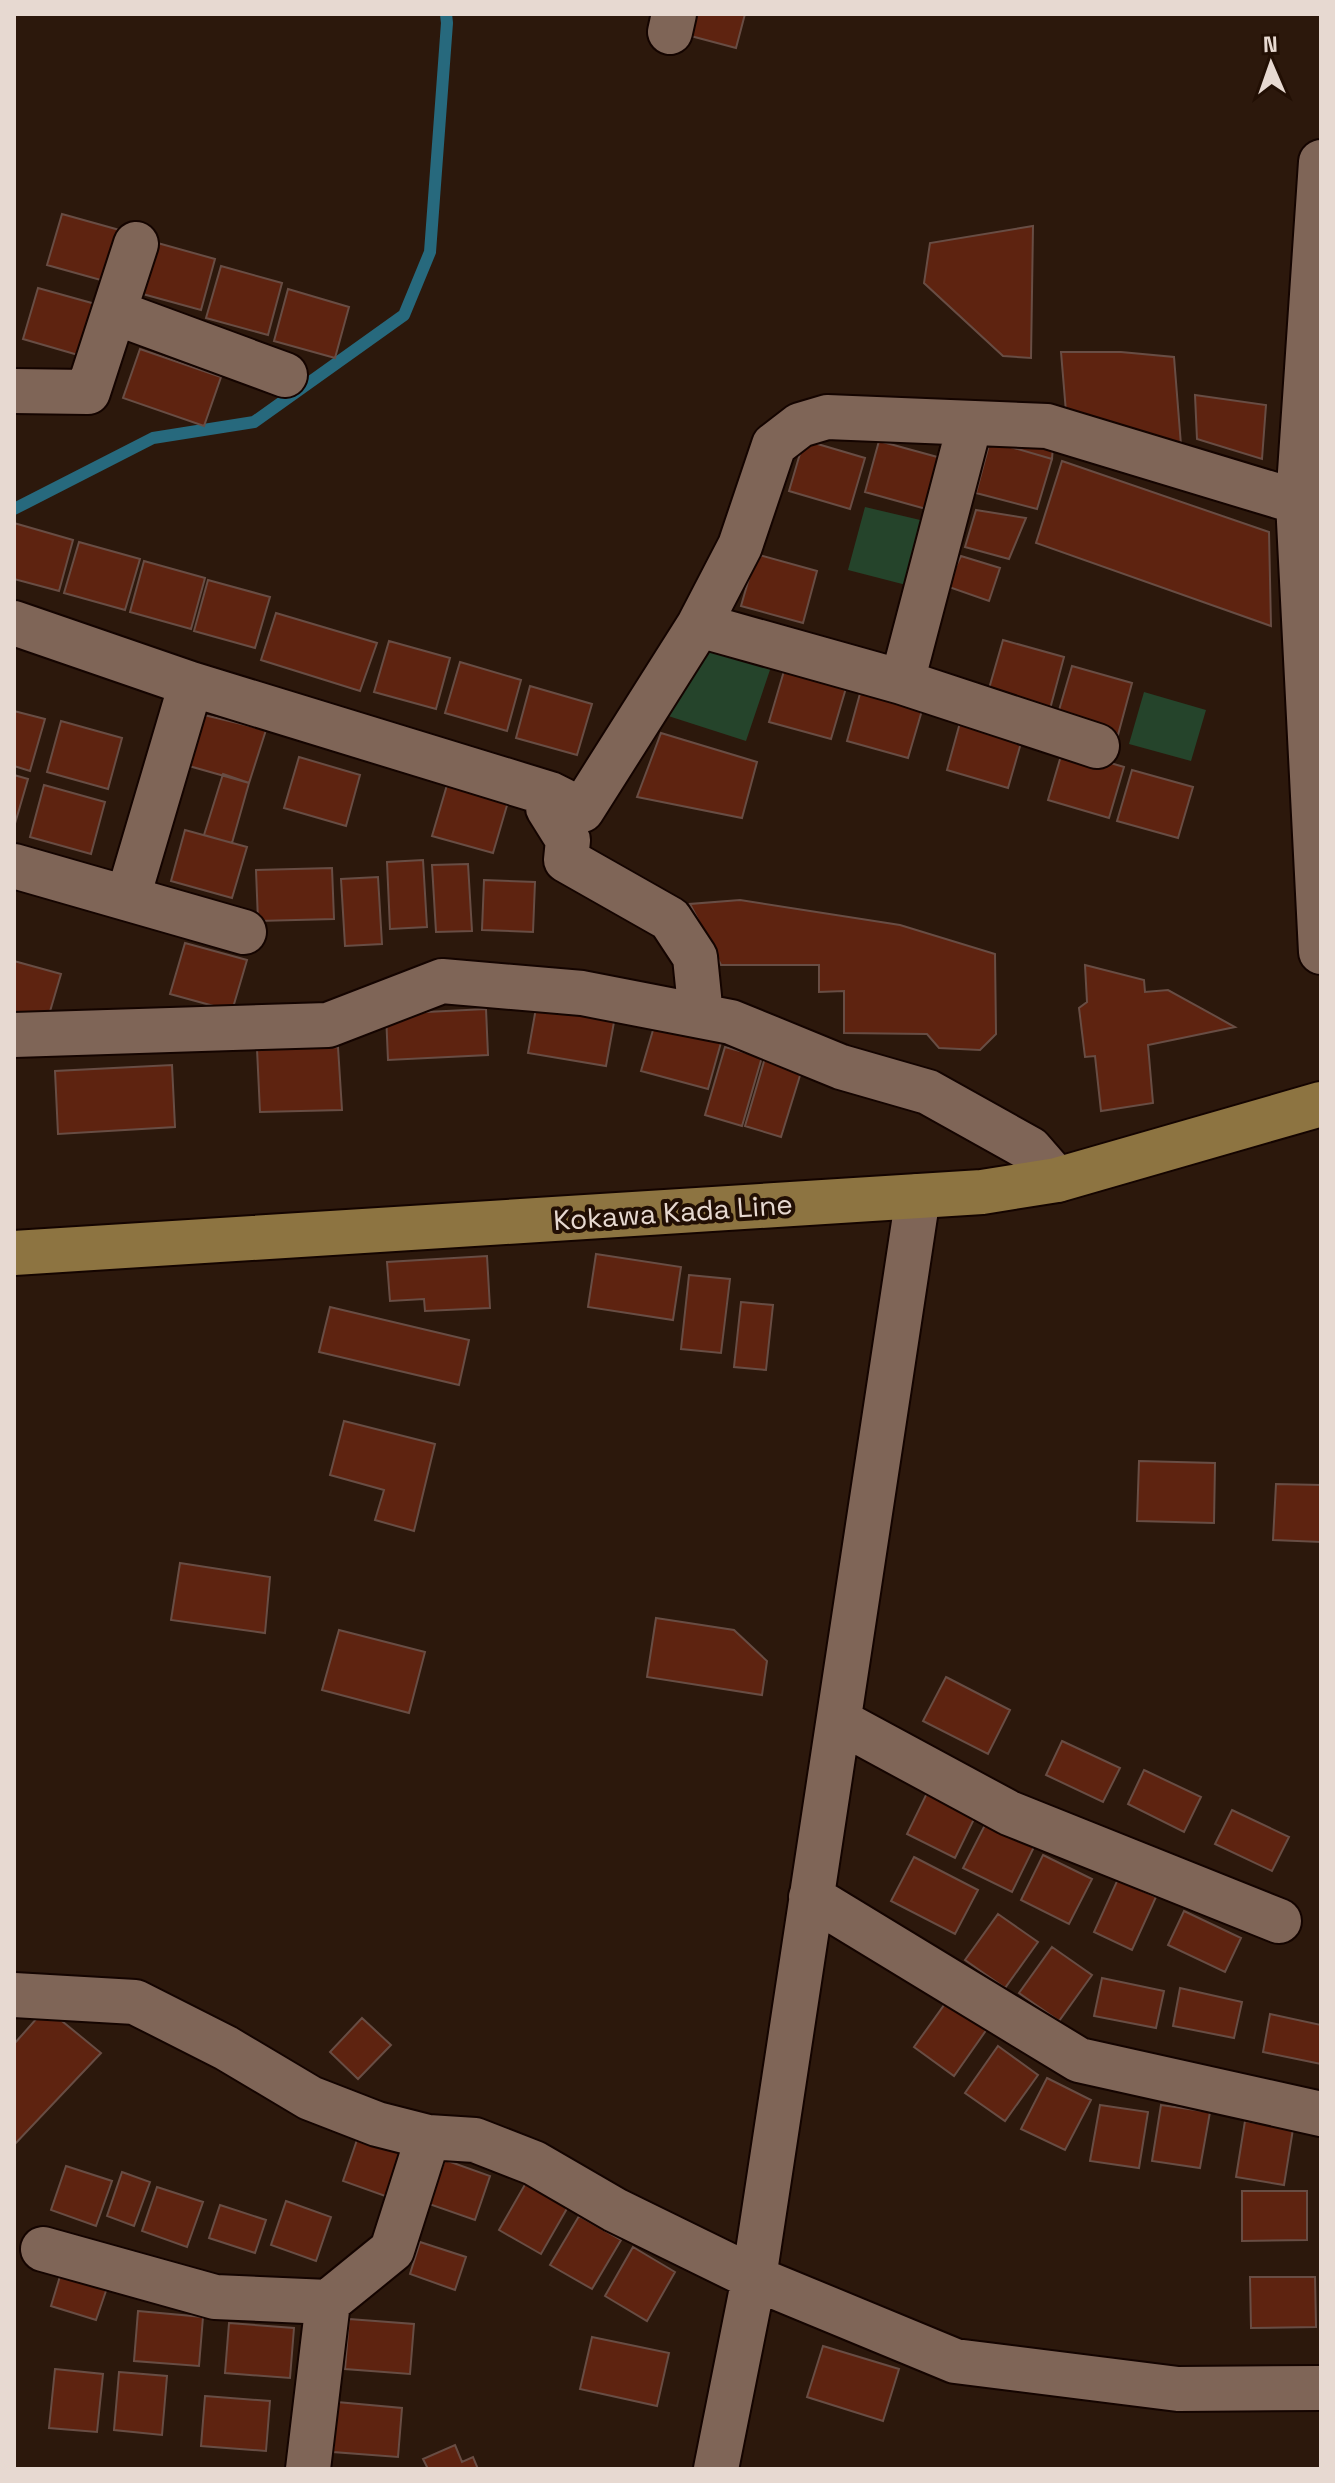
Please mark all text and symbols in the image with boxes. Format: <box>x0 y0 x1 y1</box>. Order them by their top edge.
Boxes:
north arrow <box>1231 24 1311 104</box>
text: N <box>1262 30 1278 58</box>
street label: Kokawa Kada Line <box>552 1186 794 1238</box>

